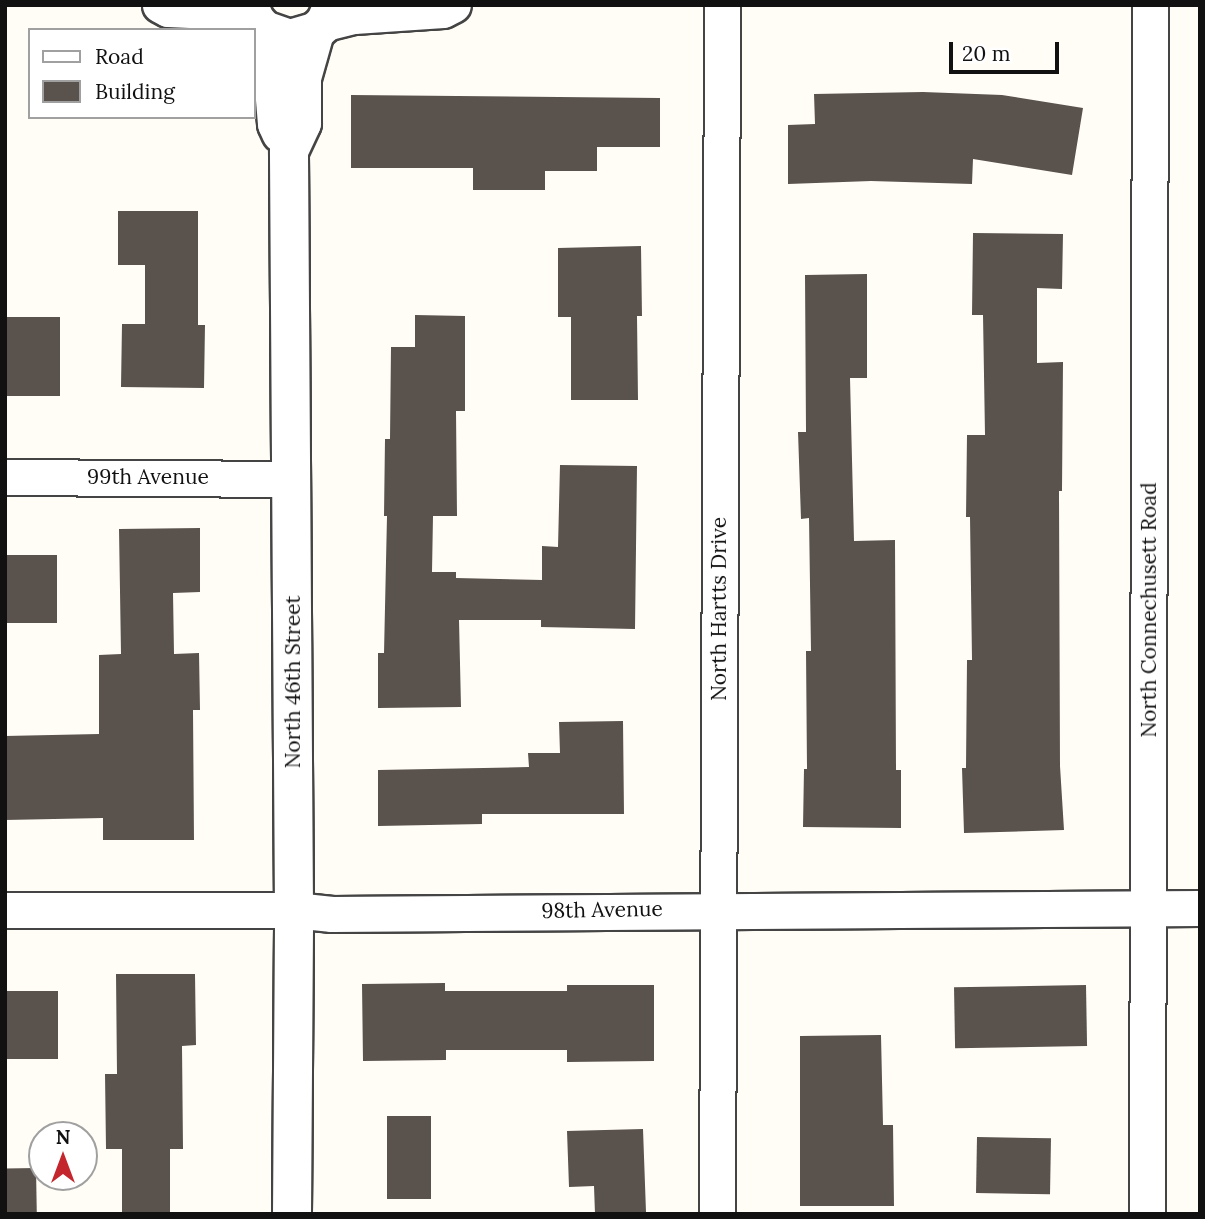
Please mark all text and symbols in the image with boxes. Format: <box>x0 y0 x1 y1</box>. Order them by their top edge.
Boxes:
legend <box>28 28 256 119</box>
scale bar <box>953 28 1063 72</box>
text: 20 m <box>962 40 1011 67</box>
text: Road <box>95 43 144 70</box>
text: Building <box>95 78 175 105</box>
street label: 99th Avenue <box>87 464 209 490</box>
street label: North Connechusett Road <box>1136 482 1162 738</box>
street label: North Hartts Drive <box>706 517 732 701</box>
street label: North 46th Street <box>280 596 306 768</box>
street label: 98th Avenue <box>541 896 663 924</box>
north arrow <box>28 1121 98 1191</box>
text: N <box>56 1125 70 1149</box>

